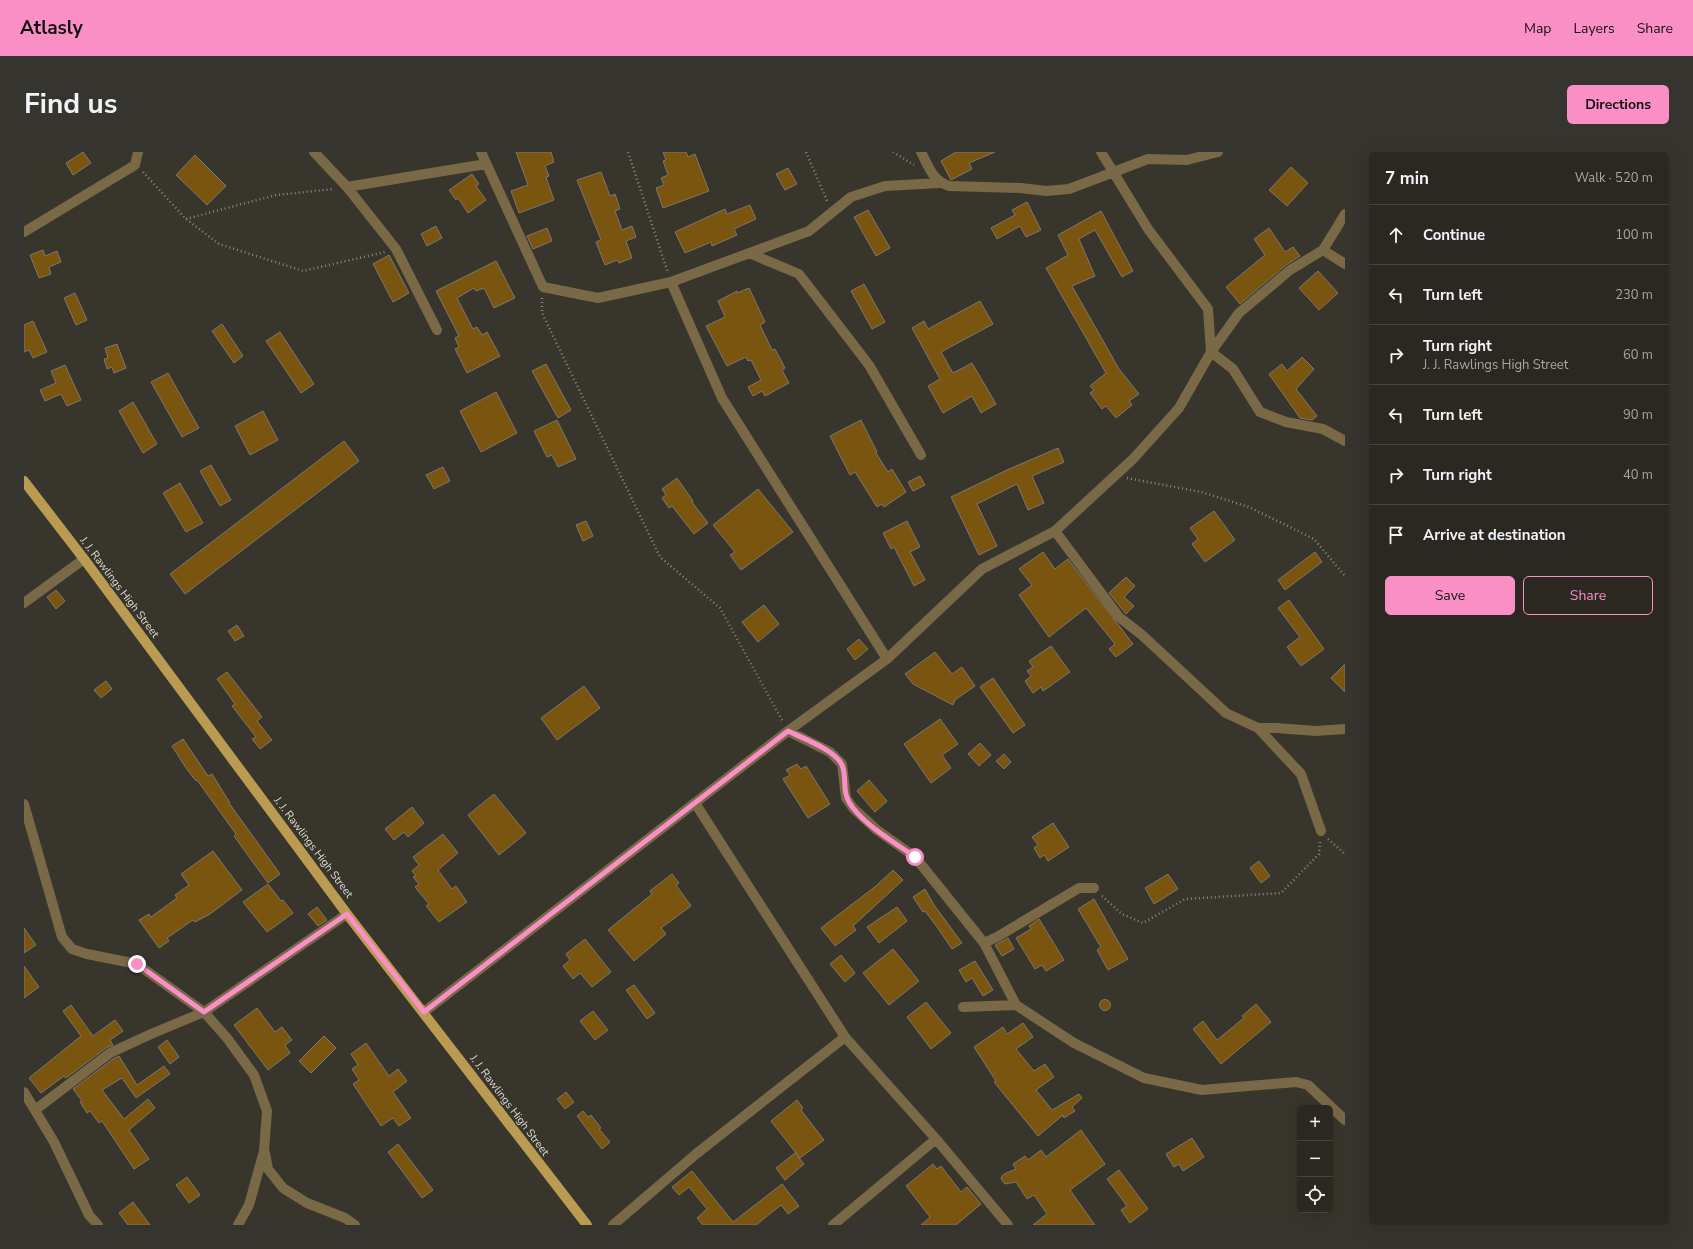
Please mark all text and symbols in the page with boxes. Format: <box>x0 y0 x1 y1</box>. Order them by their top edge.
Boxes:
text: Atlasly <box>20 15 83 41</box>
text: Map <box>1524 19 1551 38</box>
text: Layers <box>1573 19 1615 38</box>
text: Share <box>1637 19 1673 38</box>
text: Find us <box>24 85 118 123</box>
button: Directions <box>1567 85 1669 124</box>
text: 7 min <box>1385 167 1429 190</box>
text: Walk · 520 m <box>1575 169 1653 187</box>
icon: ahead <box>1385 224 1407 246</box>
text: Continue <box>1423 225 1485 245</box>
text: 100 m <box>1615 226 1653 244</box>
icon: left <box>1385 284 1407 306</box>
text: Turn left <box>1423 285 1482 305</box>
text: 230 m <box>1615 286 1653 304</box>
text: Turn right <box>1423 336 1492 356</box>
icon: right <box>1385 344 1407 366</box>
text: 60 m <box>1623 346 1653 364</box>
text: J. J. Rawlings High Street <box>1423 356 1568 374</box>
icon: left <box>1385 404 1407 426</box>
text: Turn left <box>1423 405 1482 425</box>
text: 90 m <box>1623 406 1653 424</box>
icon: right <box>1385 464 1407 486</box>
text: Turn right <box>1423 465 1492 485</box>
text: 40 m <box>1623 466 1653 484</box>
icon: arrive <box>1385 524 1407 546</box>
text: Arrive at destination <box>1423 525 1566 545</box>
street label: J. J. Rawlings High Street <box>76 533 163 641</box>
button: Save <box>1385 576 1515 615</box>
button: Share <box>1523 576 1653 615</box>
street label: J. J. Rawlings High Street <box>270 793 357 901</box>
route start <box>906 848 924 866</box>
route end <box>128 955 146 973</box>
street label: J. J. Rawlings High Street <box>466 1051 553 1159</box>
map controls <box>1297 1105 1333 1213</box>
button: + <box>1297 1105 1333 1141</box>
button: − <box>1297 1141 1333 1177</box>
button: locate <box>1297 1177 1333 1213</box>

